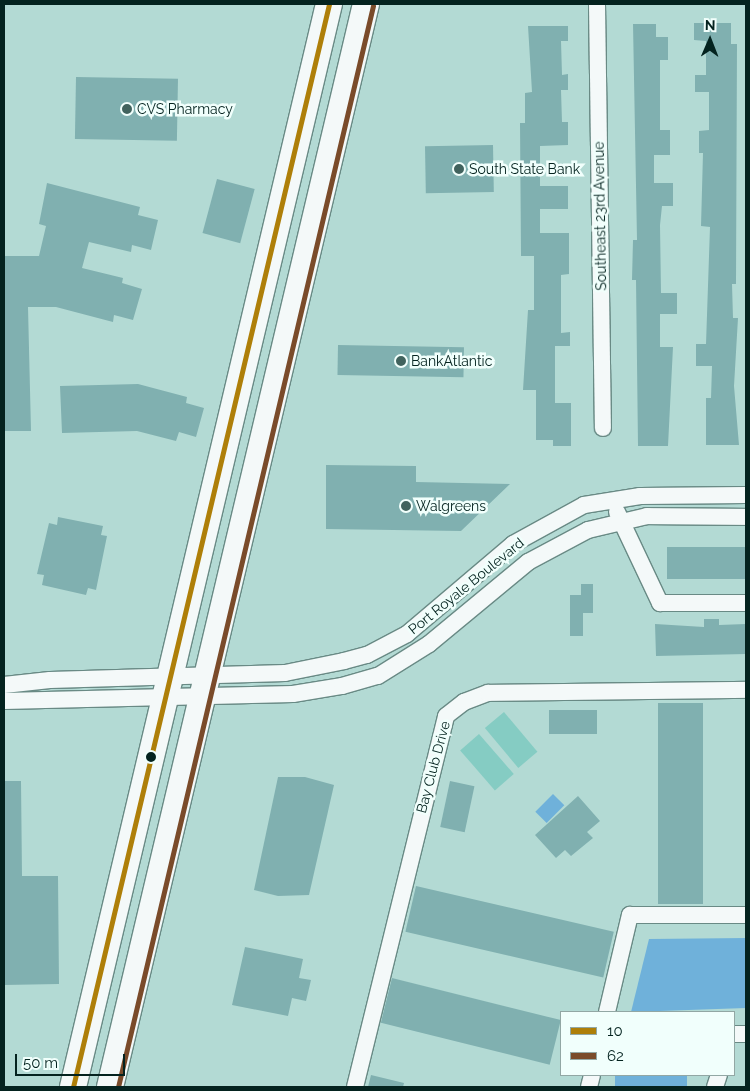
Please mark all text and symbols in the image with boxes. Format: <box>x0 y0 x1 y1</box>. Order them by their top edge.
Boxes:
north arrow <box>685 15 735 65</box>
text: N <box>705 17 716 33</box>
place label: CVS Pharmacy <box>137 101 233 117</box>
marker: CVS Pharmacy <box>121 103 133 115</box>
street label: Southeast 23rd Avenue <box>590 141 610 291</box>
place label: South State Bank <box>469 161 580 177</box>
marker: South State Bank <box>453 163 465 175</box>
place label: BankAtlantic <box>411 353 492 369</box>
marker: BankAtlantic <box>395 355 407 367</box>
place label: Walgreens <box>416 498 486 514</box>
marker: Walgreens <box>400 500 412 512</box>
street label: Port Royale Boulevard <box>405 534 527 638</box>
street label: Bay Club Drive <box>413 719 453 815</box>
unlabelled marker <box>146 752 156 762</box>
legend <box>560 1011 735 1076</box>
text: 10 <box>607 1022 623 1040</box>
scale bar <box>18 1044 128 1076</box>
text: 62 <box>607 1047 624 1065</box>
text: 50 m <box>23 1054 58 1072</box>

